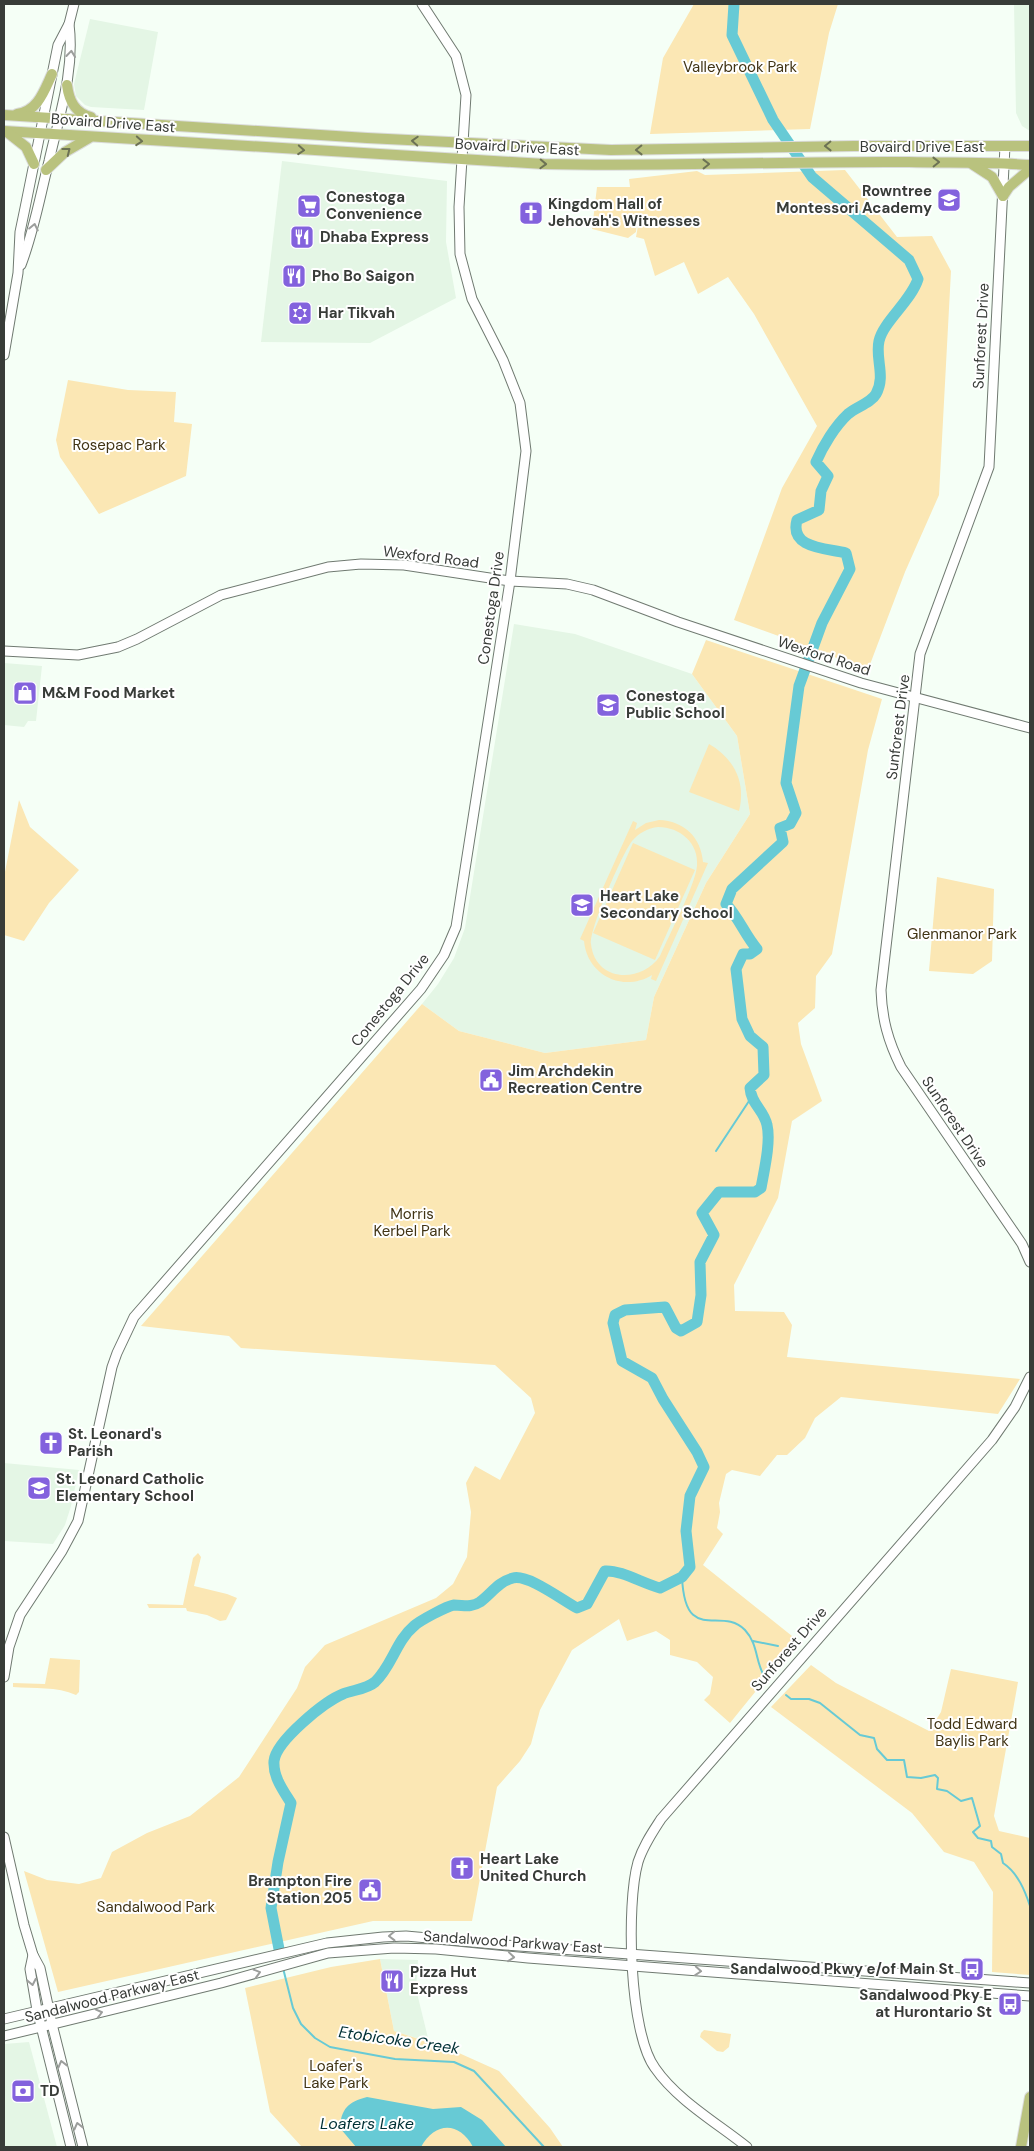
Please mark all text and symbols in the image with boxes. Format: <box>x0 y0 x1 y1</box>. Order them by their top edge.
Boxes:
one-way arrow <box>65 50 76 58</box>
park label: Valleybrook Park <box>683 57 798 77</box>
street label: Bovaird Drive East <box>50 109 176 137</box>
street label: Bovaird Drive East <box>454 134 580 160</box>
one-way arrow <box>135 135 143 146</box>
one-way arrow <box>411 135 419 146</box>
street label: Bovaird Drive East <box>860 137 984 157</box>
one-way arrow <box>823 141 831 151</box>
one-way arrow <box>298 144 306 155</box>
one-way arrow <box>635 144 643 155</box>
one-way arrow <box>61 148 71 157</box>
one-way arrow <box>933 157 941 167</box>
one-way arrow <box>540 159 548 169</box>
one-way arrow <box>702 159 710 169</box>
place label: Rowntree Montessori Academy <box>776 181 932 218</box>
place label: Conestoga Convenience <box>326 187 422 224</box>
school or university icon: Rowntree Montessori Academy <box>936 187 962 213</box>
supermarket icon: Conestoga Convenience <box>296 193 322 219</box>
place label: Kingdom Hall of Jehovah's Witnesses <box>548 194 700 231</box>
church icon: Kingdom Hall of Jehovah's Witnesses <box>518 200 544 226</box>
one-way arrow <box>29 222 39 231</box>
restaurant icon: Dhaba Express <box>289 224 315 250</box>
place label: Dhaba Express <box>320 227 429 247</box>
restaurant icon: Pho Bo Saigon <box>281 263 307 289</box>
place label: Pho Bo Saigon <box>312 266 414 286</box>
street label: Sunforest Drive <box>968 283 994 389</box>
synagogue icon: Har Tikvah <box>287 300 313 326</box>
place label: Har Tikvah <box>318 303 395 323</box>
park label: Rosepac Park <box>72 435 166 455</box>
street label: Wexford Road <box>382 541 480 573</box>
street label: Conestoga Drive <box>473 550 509 666</box>
street label: Wexford Road <box>775 632 873 680</box>
street label: Sunforest Drive <box>882 673 914 781</box>
shop icon: M&M Food Market <box>12 680 38 706</box>
place label: M&M Food Market <box>42 683 175 703</box>
place label: Conestoga Public School <box>626 686 725 723</box>
school or university icon: Conestoga Public School <box>595 692 621 718</box>
place label: Heart Lake Secondary School <box>600 886 733 923</box>
school or university icon: Heart Lake Secondary School <box>569 892 595 918</box>
park label: Glenmanor Park <box>907 924 1017 944</box>
street label: Conestoga Drive <box>346 949 434 1051</box>
place label: Jim Archdekin Recreation Centre <box>508 1061 642 1098</box>
public building icon: Jim Archdekin Recreation Centre <box>478 1067 504 1093</box>
street label: Sunforest Drive <box>917 1072 993 1172</box>
park label: Morris Kerbel Park <box>373 1204 451 1241</box>
place label: St. Leonard's Parish <box>68 1424 162 1461</box>
church icon: St. Leonard's Parish <box>38 1430 64 1456</box>
place label: St. Leonard Catholic Elementary School <box>56 1469 204 1506</box>
school or university icon: St. Leonard Catholic Elementary School <box>26 1475 52 1501</box>
street label: Sunforest Drive <box>747 1602 831 1696</box>
park label: Todd Edward Baylis Park <box>927 1714 1017 1751</box>
place label: Heart Lake United Church <box>480 1849 586 1886</box>
church icon: Heart Lake United Church <box>449 1855 475 1881</box>
place label: Brampton Fire Station 205 <box>248 1871 352 1908</box>
public building icon: Brampton Fire Station 205 <box>357 1877 383 1903</box>
park label: Sandalwood Park <box>97 1897 216 1917</box>
street label: Sandalwood Parkway East <box>423 1926 603 1958</box>
one-way arrow <box>388 1931 396 1942</box>
one-way arrow <box>507 1951 515 1962</box>
bus stop icon: Sandalwood Pkwy e/of Main St <box>959 1956 985 1982</box>
place label: Sandalwood Pkwy e/of Main St <box>730 1959 954 1979</box>
place label: Pizza Hut Express <box>410 1962 477 1999</box>
street label: Sandalwood Parkway East <box>22 1965 202 2027</box>
one-way arrow <box>694 1965 702 1976</box>
one-way arrow <box>252 1968 260 1978</box>
restaurant icon: Pizza Hut Express <box>379 1968 405 1994</box>
one-way arrow <box>26 1978 37 1987</box>
place label: Sandalwood Pky E at Hurontario St <box>859 1985 992 2022</box>
bus stop icon: Sandalwood Pky E at Hurontario St <box>997 1991 1023 2017</box>
one-way arrow <box>95 2009 103 2019</box>
water label: Etobicoke Creek <box>337 2021 462 2059</box>
park label: Loafer's Lake Park <box>303 2056 369 2093</box>
one-way arrow <box>57 2060 68 2069</box>
bank icon: TD <box>10 2078 36 2104</box>
place label: TD <box>40 2081 60 2101</box>
water label: Loafers Lake <box>320 2113 414 2134</box>
one-way arrow <box>73 2121 84 2130</box>

